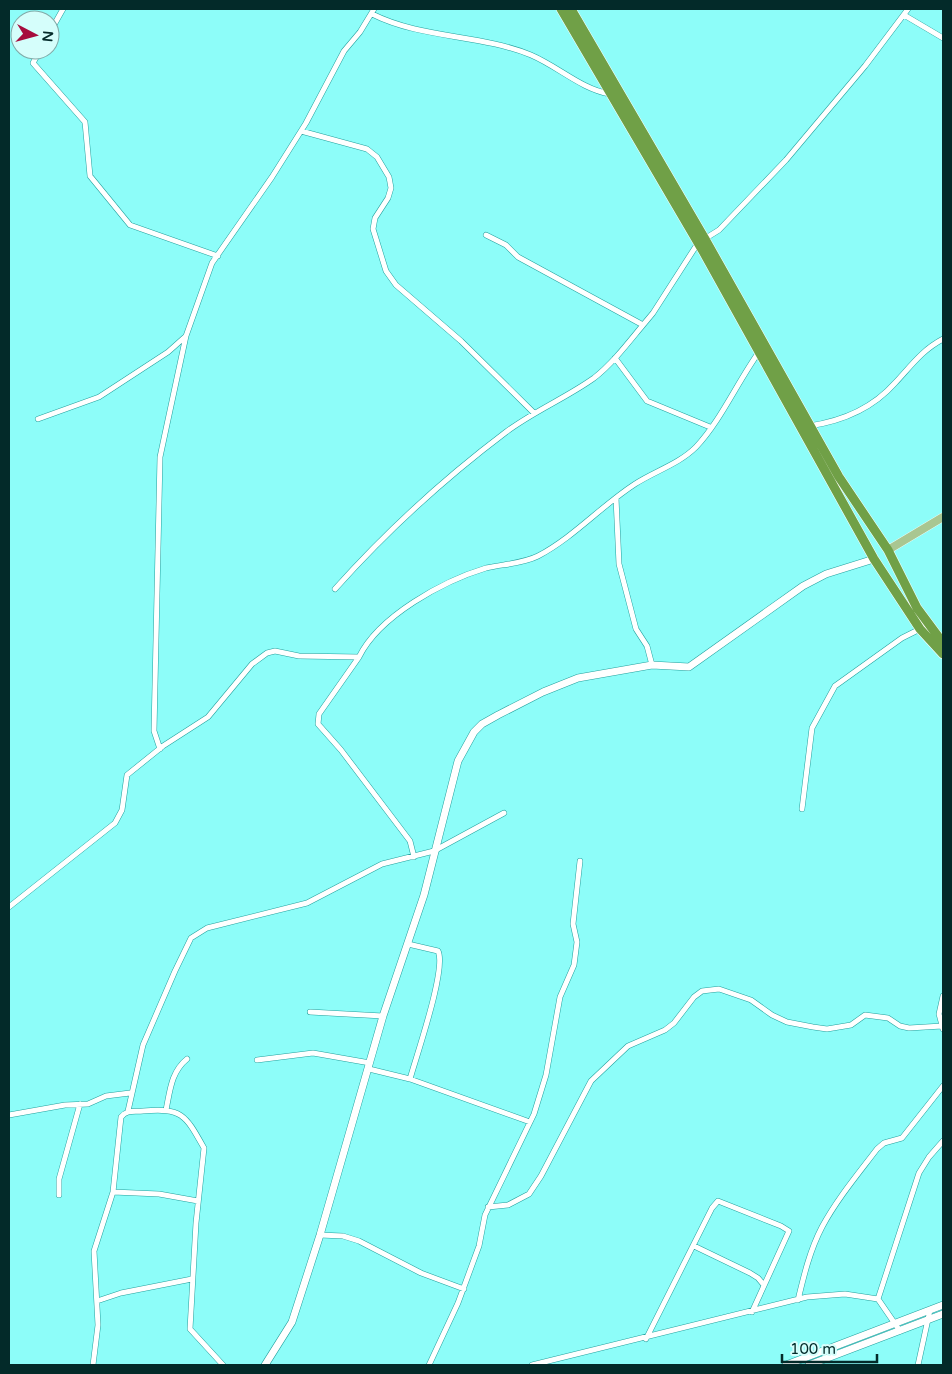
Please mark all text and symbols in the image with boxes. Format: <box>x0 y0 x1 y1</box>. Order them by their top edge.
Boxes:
north arrow <box>10 10 60 60</box>
text: N <box>38 30 56 43</box>
scale bar <box>782 1332 877 1364</box>
text: 100 m <box>790 1340 836 1358</box>

